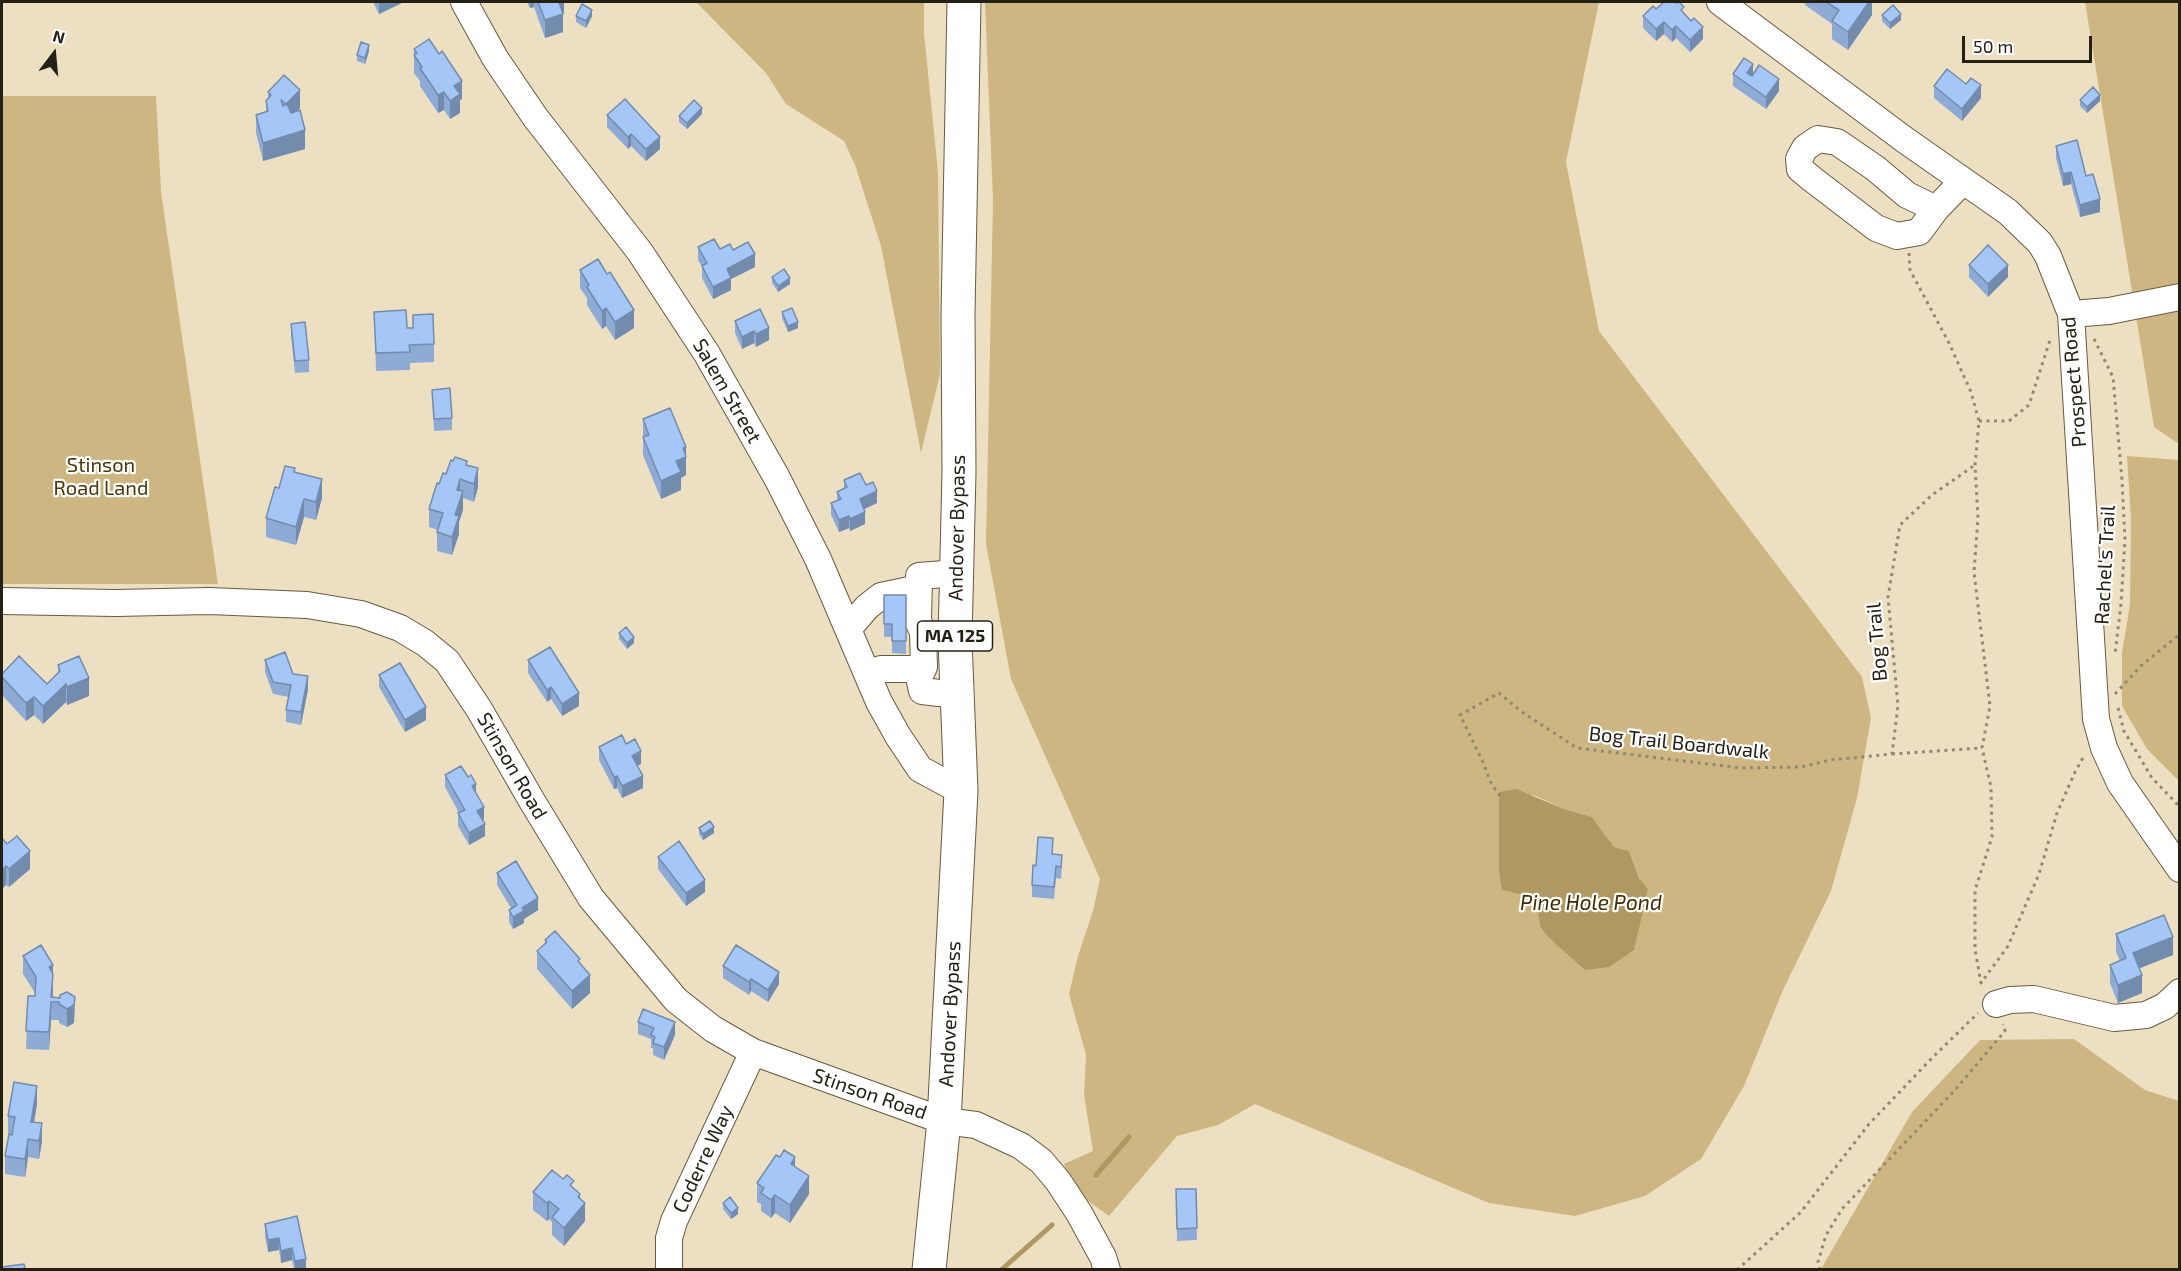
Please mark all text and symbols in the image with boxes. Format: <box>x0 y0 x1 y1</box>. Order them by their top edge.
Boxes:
north arrow <box>24 24 84 84</box>
scale bar <box>1965 24 2096 62</box>
text: N <box>51 25 67 47</box>
text: 50 m <box>1973 35 2013 57</box>
street label: Prospect Road <box>2056 316 2092 448</box>
street label: Salem Street <box>687 335 767 447</box>
park label: Stinson Road Land <box>54 453 148 500</box>
street label: Andover Bypass <box>944 455 970 601</box>
street label: Rachel's Trail <box>2090 505 2120 625</box>
street label: Bog Trail <box>1862 602 1892 682</box>
road number: MA 125 <box>918 621 992 651</box>
street label: Stinson Road <box>472 708 552 824</box>
street label: Bog Trail Boardwalk <box>1588 722 1770 764</box>
water label: Pine Hole Pond <box>1520 890 1662 916</box>
street label: Andover Bypass <box>934 940 966 1088</box>
street label: Stinson Road <box>810 1063 930 1125</box>
street label: Coderre Way <box>668 1101 738 1217</box>

